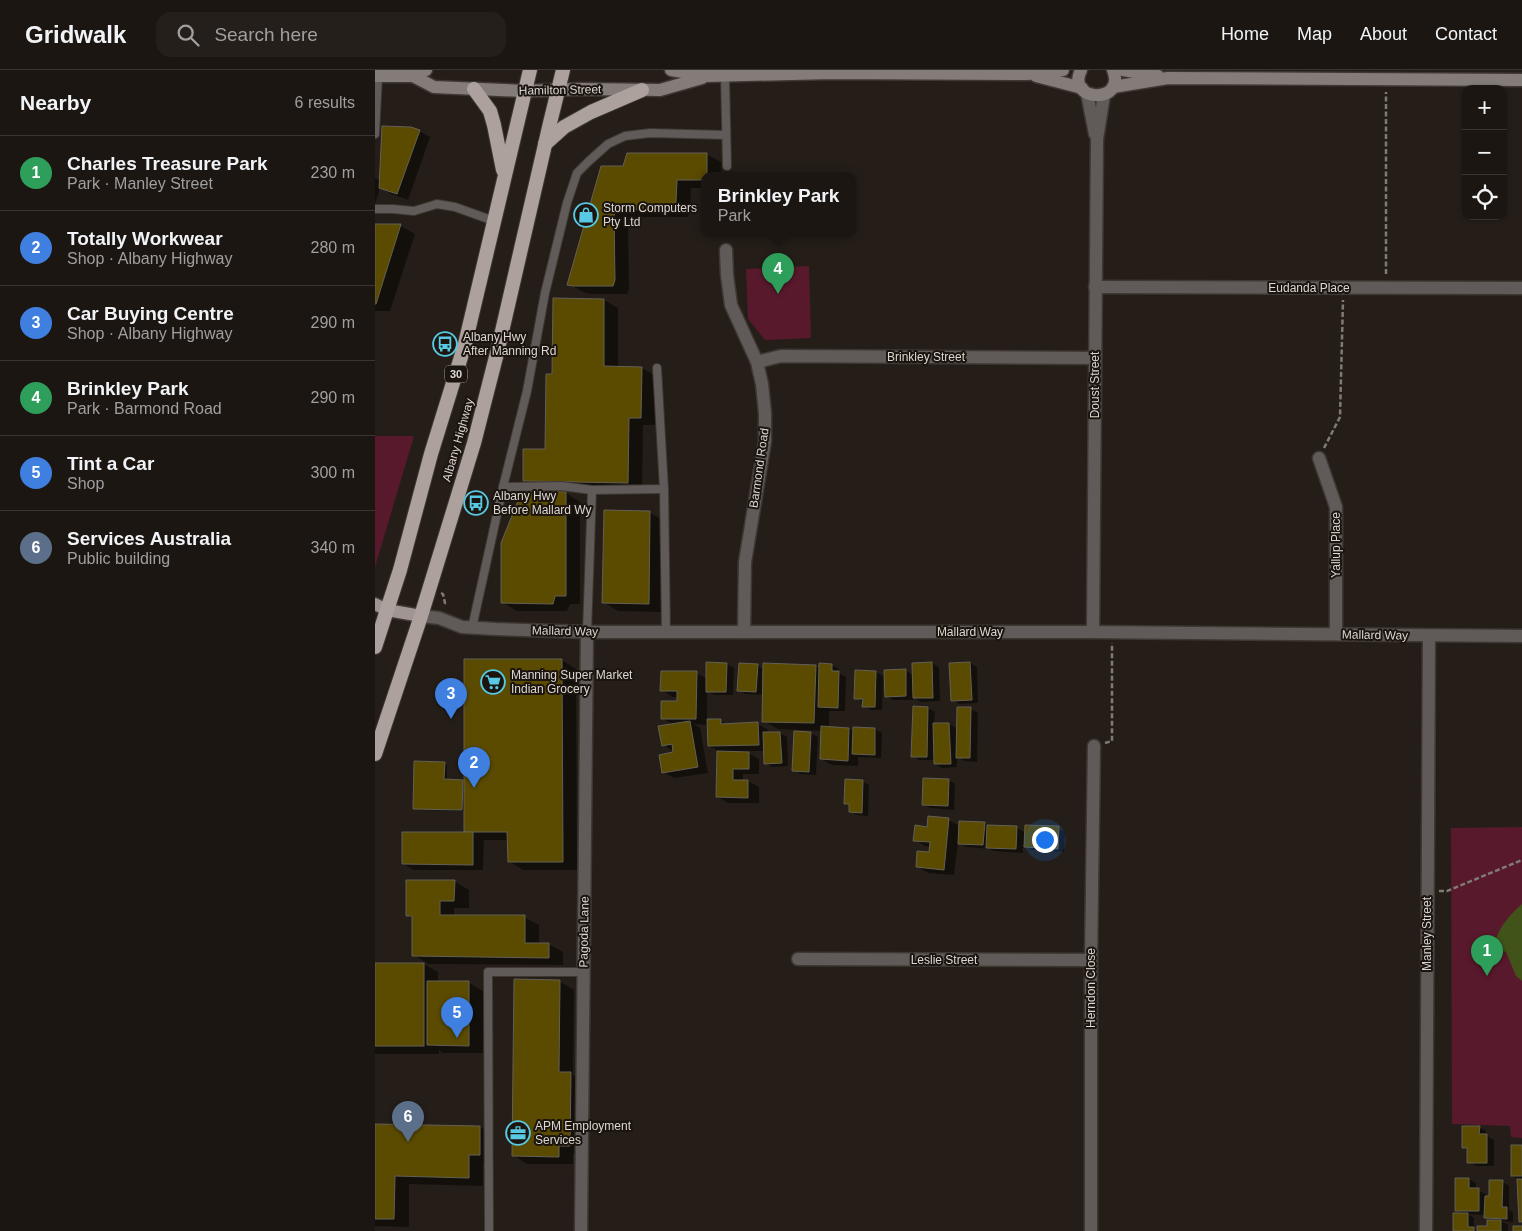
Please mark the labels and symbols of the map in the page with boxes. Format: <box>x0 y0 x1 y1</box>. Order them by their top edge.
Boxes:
street label: Hamilton Street <box>519 82 602 98</box>
place label: Storm Computers Pty Ltd <box>603 201 697 229</box>
shop icon: Storm Computers Pty Ltd <box>573 202 599 228</box>
pin: 4 <box>762 253 794 294</box>
street label: Eudanda Place <box>1268 281 1350 295</box>
place label: Albany Hwy After Manning Rd <box>463 330 556 358</box>
bus stop icon: Albany Hwy After Manning Rd <box>432 331 458 357</box>
street label: Brinkley Street <box>887 350 966 364</box>
street label: Doust Street <box>1088 351 1102 418</box>
road number: 30 <box>445 366 467 382</box>
street label: Albany Highway <box>439 397 477 483</box>
street label: Barmond Road <box>746 427 772 509</box>
place label: Albany Hwy Before Mallard Wy <box>493 489 592 517</box>
bus stop icon: Albany Hwy Before Mallard Wy <box>463 490 489 516</box>
street label: Yallup Place <box>1329 512 1343 578</box>
street label: Mallard Way <box>532 623 598 639</box>
street label: Mallard Way <box>937 625 1003 639</box>
street label: Mallard Way <box>1342 627 1408 643</box>
place label: Manning Super Market Indian Grocery <box>511 668 633 696</box>
supermarket icon: Manning Super Market Indian Grocery <box>480 669 506 695</box>
pin: 3 <box>435 678 467 719</box>
pin: 2 <box>458 747 490 788</box>
your location <box>1032 827 1058 853</box>
street label: Pagoda Lane <box>576 896 592 968</box>
street label: Manley Street <box>1420 896 1434 971</box>
pin: 1 <box>1471 935 1503 976</box>
street label: Herndon Close <box>1084 948 1098 1028</box>
street label: Leslie Street <box>911 953 978 967</box>
pin: 5 <box>441 997 473 1038</box>
pin: 6 <box>392 1101 424 1142</box>
place label: APM Employment Services <box>535 1119 632 1147</box>
office icon: APM Employment Services <box>505 1120 531 1146</box>

